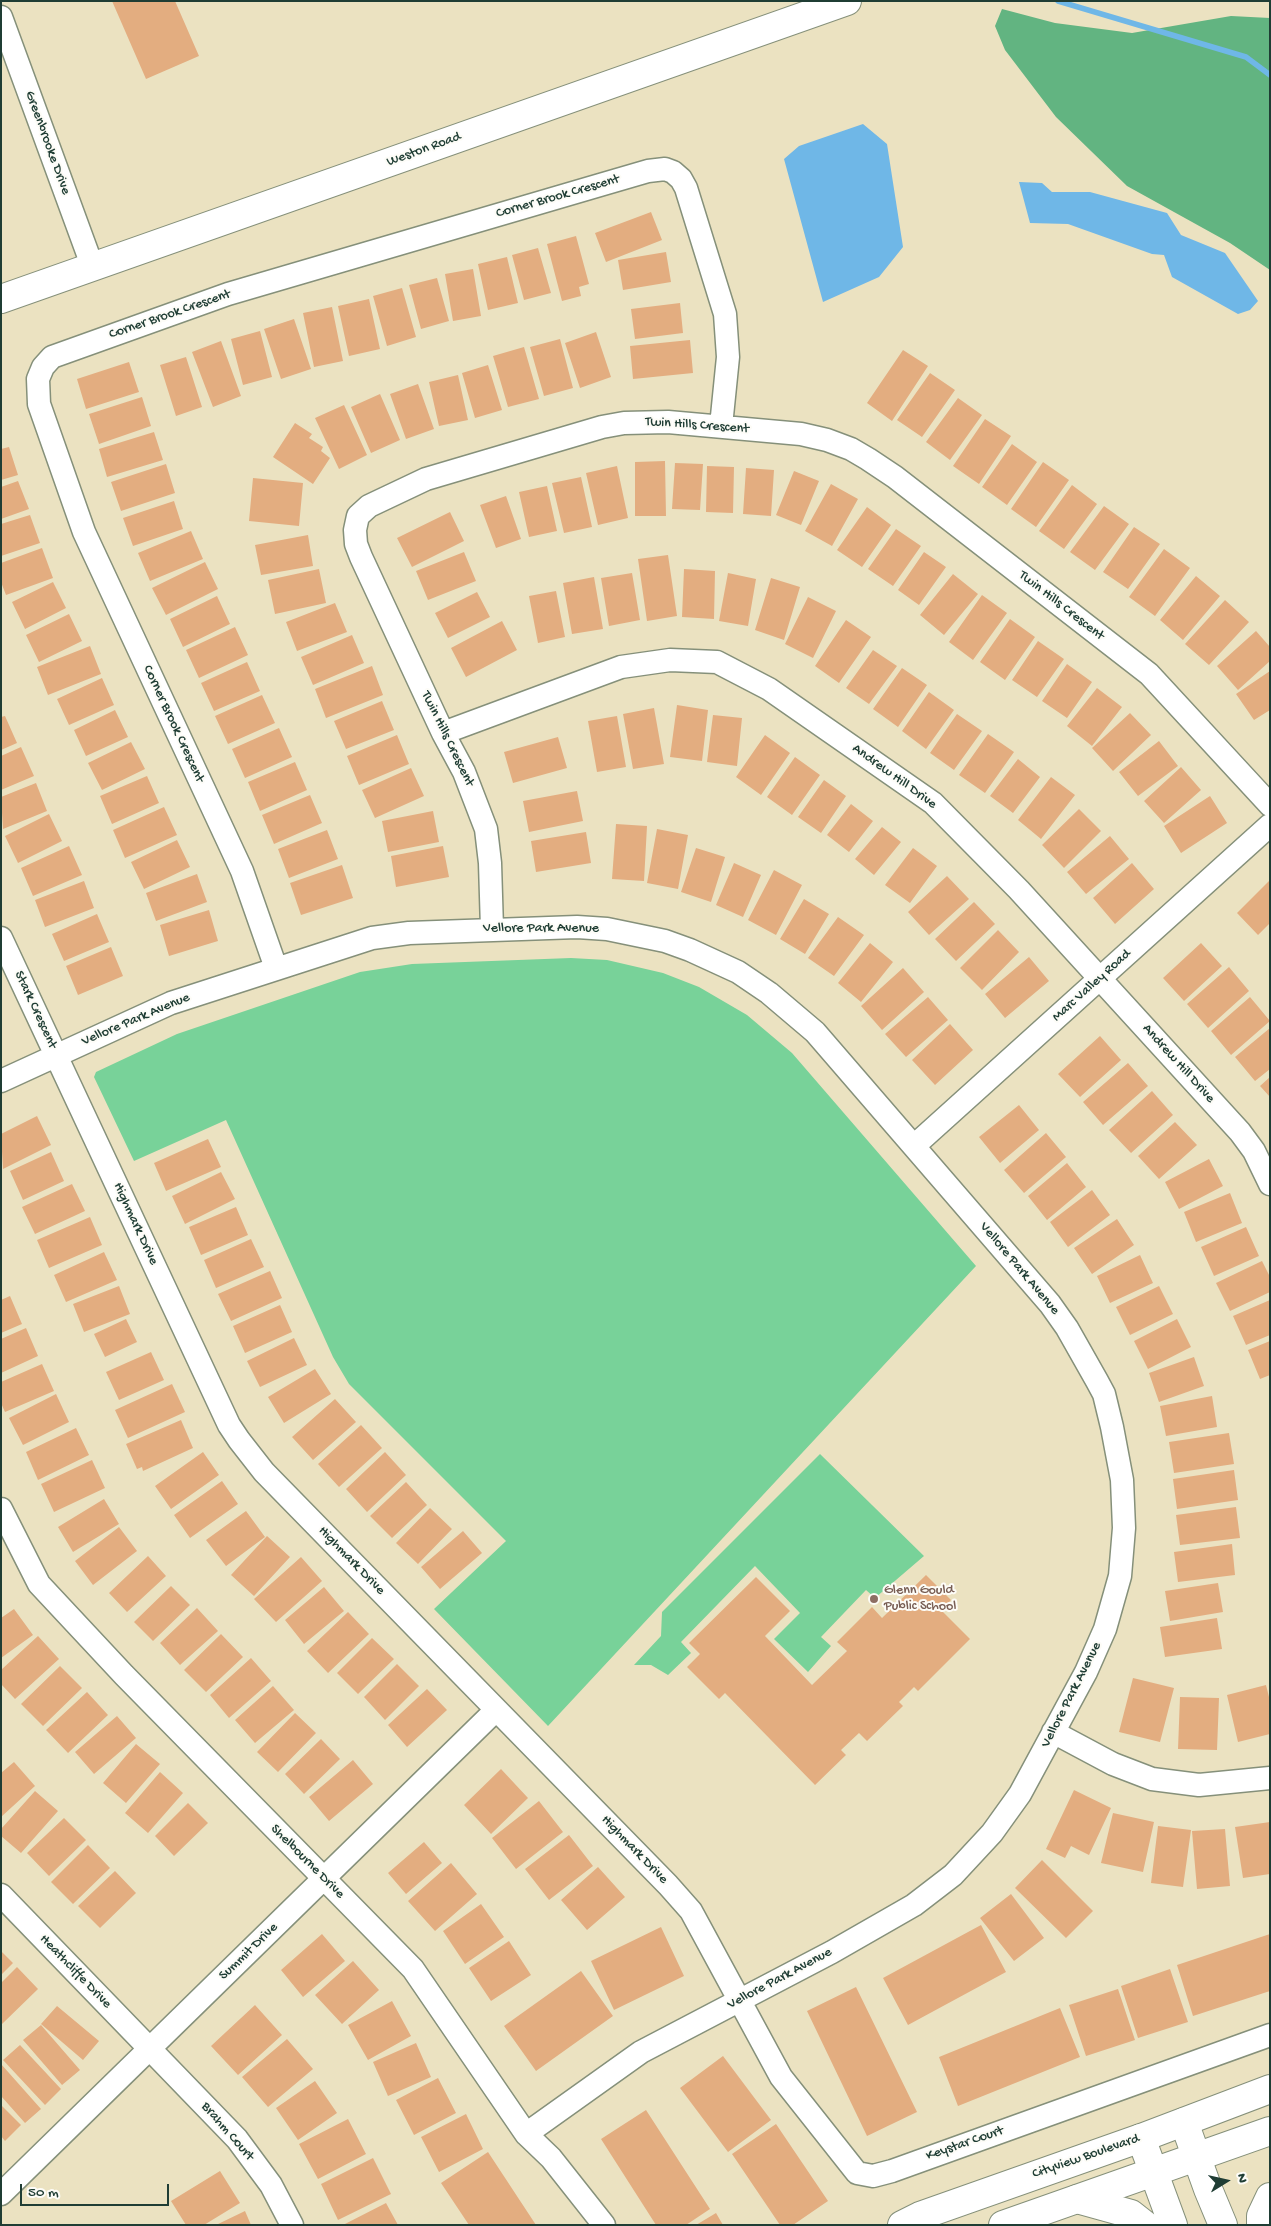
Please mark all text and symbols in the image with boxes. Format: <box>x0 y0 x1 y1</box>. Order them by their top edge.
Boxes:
street label: Greenbrooke Drive <box>20 89 74 197</box>
street label: Weston Road <box>385 129 463 171</box>
street label: Corner Brook Crescent <box>494 171 622 223</box>
street label: Corner Brook Crescent <box>107 286 233 344</box>
street label: Twin Hills Crescent <box>644 414 750 438</box>
street label: Twin Hills Crescent <box>1015 567 1107 645</box>
street label: Corner Brook Crescent <box>138 663 208 785</box>
street label: Twin Hills Crescent <box>417 689 477 789</box>
street label: Andrew Hill Drive <box>848 741 940 813</box>
street label: Vellore Park Avenue <box>483 921 599 937</box>
street label: Marc Valley Road <box>1049 946 1135 1026</box>
street label: Stark Crescent <box>10 968 60 1052</box>
street label: Vellore Park Avenue <box>79 990 193 1050</box>
street label: Andrew Hill Drive <box>1138 1021 1218 1107</box>
street label: Highmark Drive <box>109 1180 161 1268</box>
street label: Vellore Park Avenue <box>975 1219 1063 1319</box>
street label: Highmark Drive <box>314 1523 388 1599</box>
place label: Glenn Gould Public School <box>884 1583 956 1615</box>
marker: Glenn Gould Public School <box>868 1593 880 1605</box>
street label: Vellore Park Avenue <box>1038 1639 1106 1751</box>
street label: Highmark Drive <box>597 1812 671 1888</box>
street label: Shelbourne Drive <box>266 1821 348 1903</box>
street label: Summit Drive <box>216 1920 282 1984</box>
street label: Heathcliffe Drive <box>35 1931 115 2013</box>
street label: Vellore Park Avenue <box>725 1944 835 2014</box>
street label: Brahm Court <box>197 2099 257 2165</box>
street label: Keystar Court <box>924 2123 1006 2165</box>
street label: Cityview Boulevard <box>1030 2131 1142 2183</box>
north arrow <box>1201 2156 1251 2206</box>
text: N <box>1232 2172 1250 2184</box>
scale bar <box>22 2174 171 2206</box>
text: 50 m <box>28 2184 59 2202</box>

